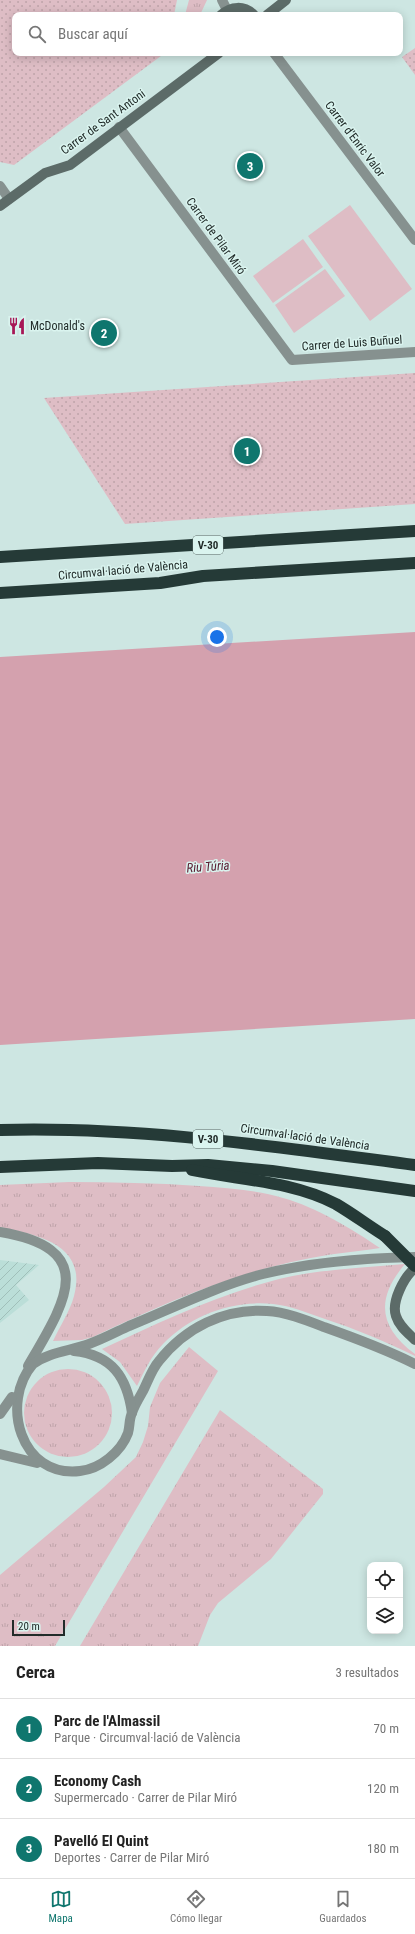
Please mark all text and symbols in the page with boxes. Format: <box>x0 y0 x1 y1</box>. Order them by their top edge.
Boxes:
search box <box>12 12 403 56</box>
icon: search <box>26 23 48 45</box>
text: Buscar aquí <box>58 25 128 43</box>
street label: Carrer de Sant Antoni <box>58 87 148 157</box>
street label: Carrer d'Enric Valor <box>322 98 388 180</box>
pin: 3 <box>237 151 263 181</box>
street label: Carrer de Pilar Miró <box>183 195 249 277</box>
restaurant icon: McDonald's <box>7 316 27 336</box>
pin: 2 <box>91 318 117 348</box>
place label: McDonald's <box>30 319 85 333</box>
street label: Carrer de Luis Buñuel <box>301 333 403 353</box>
pin: 1 <box>234 436 260 466</box>
road number: V-30 <box>193 536 223 554</box>
street label: Circumval·lació de València <box>57 557 189 583</box>
your location <box>207 627 227 647</box>
water label: Riu Túria <box>186 858 230 875</box>
street label: Circumval·lació de València <box>240 1121 371 1153</box>
road number: V-30 <box>193 1130 223 1148</box>
map controls <box>367 1562 403 1634</box>
button: locate <box>367 1562 403 1598</box>
button: layers <box>367 1598 403 1634</box>
scale bar <box>12 1618 65 1637</box>
text: 20 m <box>18 1620 40 1633</box>
text: Cerca <box>16 1662 55 1682</box>
text: 3 resultados <box>335 1665 399 1680</box>
text: Parc de l'Almassil <box>54 1712 160 1730</box>
text: 1 <box>26 1721 32 1736</box>
text: 70 m <box>373 1721 399 1736</box>
text: Parque · Circumval·lació de València <box>54 1730 240 1745</box>
text: Economy Cash <box>54 1772 142 1790</box>
text: 2 <box>26 1781 32 1796</box>
text: 120 m <box>367 1781 399 1796</box>
text: Supermercado · Carrer de Pilar Miró <box>54 1790 237 1805</box>
text: Pavelló El Quint <box>54 1832 148 1850</box>
text: 3 <box>26 1841 32 1856</box>
text: 180 m <box>367 1841 399 1856</box>
text: Deportes · Carrer de Pilar Miró <box>54 1850 209 1865</box>
tab: Mapa <box>49 1888 73 1925</box>
tab: Cómo llegar <box>170 1888 222 1925</box>
tab: Guardados <box>319 1888 366 1925</box>

